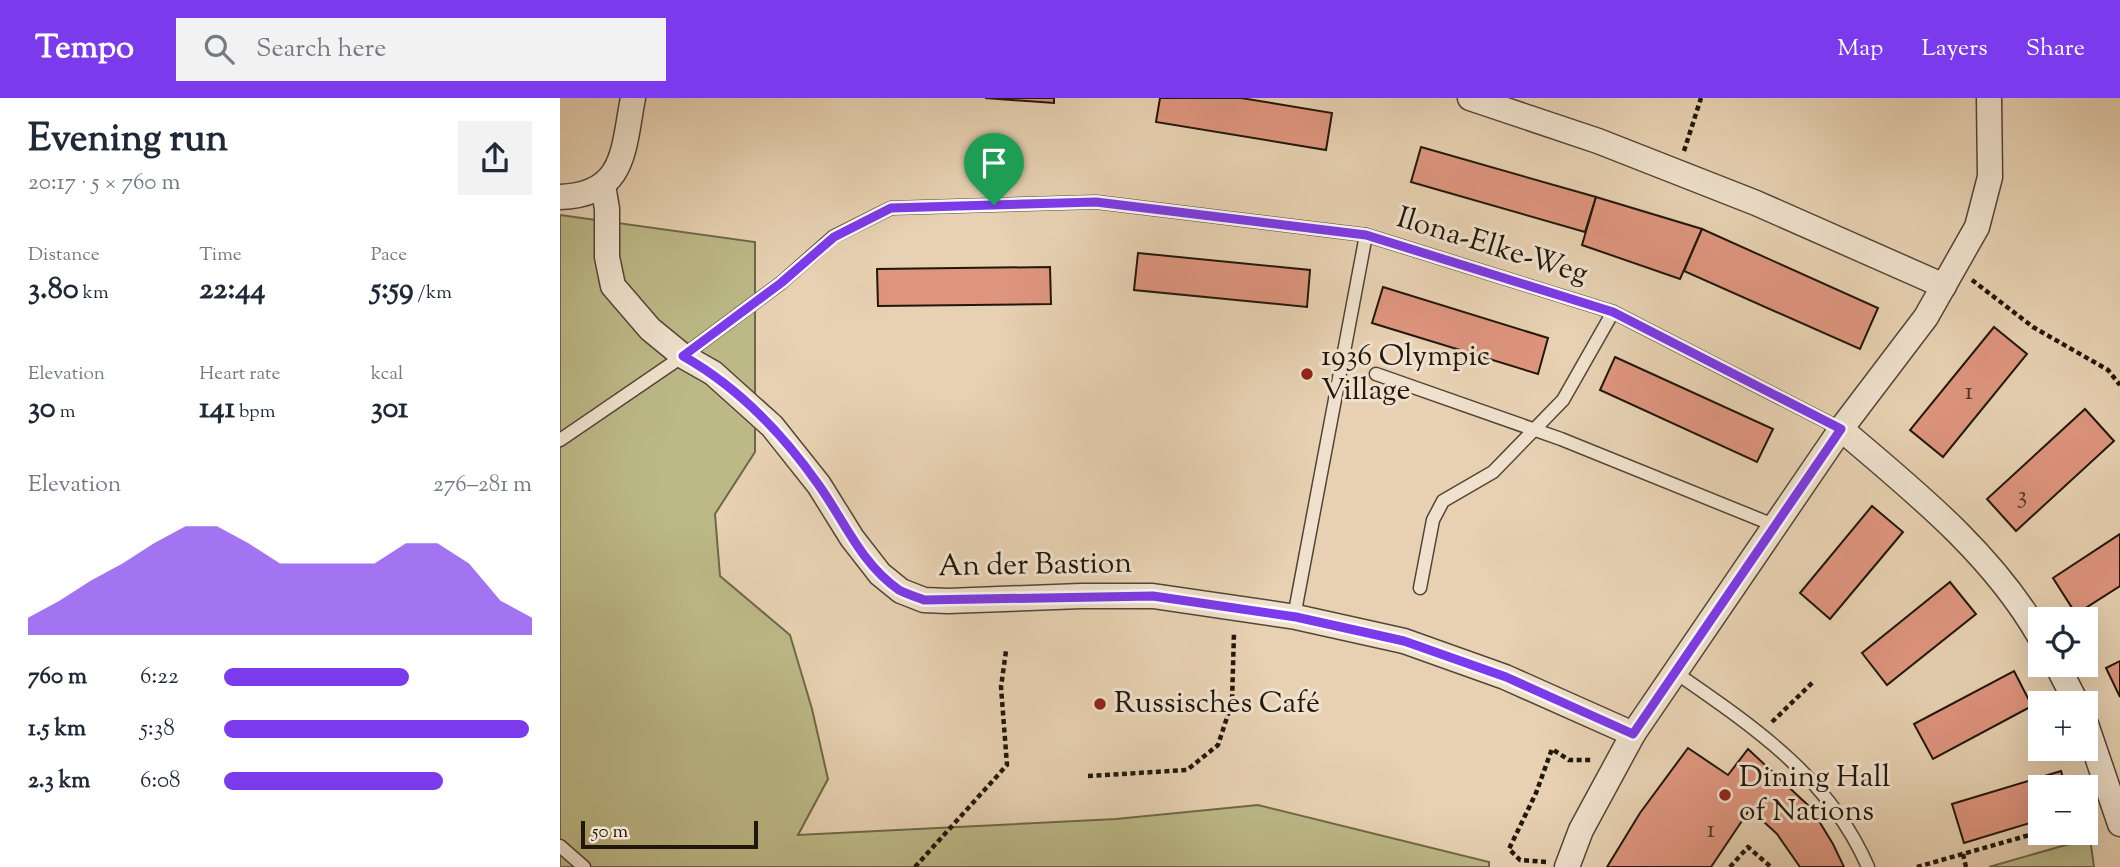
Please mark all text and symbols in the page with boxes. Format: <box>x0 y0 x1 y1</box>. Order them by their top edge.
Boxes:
search box <box>176 18 666 81</box>
text: Tempo <box>35 25 134 73</box>
icon: search <box>200 30 238 68</box>
text: Search here <box>256 31 386 68</box>
text: Map <box>1837 32 1883 66</box>
text: Layers <box>1921 32 1988 66</box>
text: Share <box>2026 32 2085 66</box>
text: Evening run <box>28 114 228 168</box>
button: share <box>458 121 532 195</box>
pin <box>964 133 1024 205</box>
icon: arrive <box>975 144 1013 182</box>
text: 20:17 · 5 × 760 m <box>28 167 180 200</box>
street label: Ilona-Elke-Weg <box>1391 198 1593 296</box>
text: Distance <box>28 242 100 269</box>
text: Time <box>199 242 242 269</box>
text: Pace <box>371 242 407 269</box>
text: 3.80 <box>28 269 79 312</box>
text: 22:44 <box>199 269 265 312</box>
text: 5:59 <box>371 269 414 312</box>
text: km <box>79 280 109 307</box>
text: /km <box>414 280 452 307</box>
place label: 1936 Olympic Village <box>1321 336 1490 413</box>
text: Elevation <box>28 361 105 388</box>
text: Heart rate <box>199 361 280 388</box>
text: kcal <box>371 361 403 388</box>
marker: 1936 Olympic Village <box>1299 366 1315 382</box>
house number: 1 <box>1965 374 1974 411</box>
text: 30 <box>28 388 56 431</box>
text: 141 <box>199 388 235 431</box>
text: 301 <box>371 388 408 431</box>
text: m <box>56 399 76 426</box>
text: bpm <box>235 399 275 426</box>
text: Elevation <box>28 469 121 502</box>
text: 276–281 m <box>433 469 532 502</box>
house number: 3 <box>2017 478 2027 515</box>
street label: An der Bastion <box>938 543 1133 589</box>
map controls <box>2028 607 2098 845</box>
button: locate <box>2028 607 2098 677</box>
text: 760 m <box>28 661 87 694</box>
text: 6:22 <box>140 661 179 694</box>
place label: Russisches Café <box>1114 683 1320 726</box>
button: + <box>2028 691 2098 761</box>
marker: Russisches Café <box>1092 696 1108 712</box>
text: 1.5 km <box>28 713 86 746</box>
text: 5:38 <box>140 713 175 746</box>
place label: Dining Hall of Nations <box>1739 757 1890 834</box>
text: 2.3 km <box>28 765 90 798</box>
text: 6:08 <box>140 765 181 798</box>
button: − <box>2028 775 2098 845</box>
marker: Dining Hall of Nations <box>1717 787 1733 803</box>
house number: 1 <box>1707 812 1716 849</box>
scale bar <box>581 818 758 850</box>
text: 50 m <box>592 819 628 846</box>

